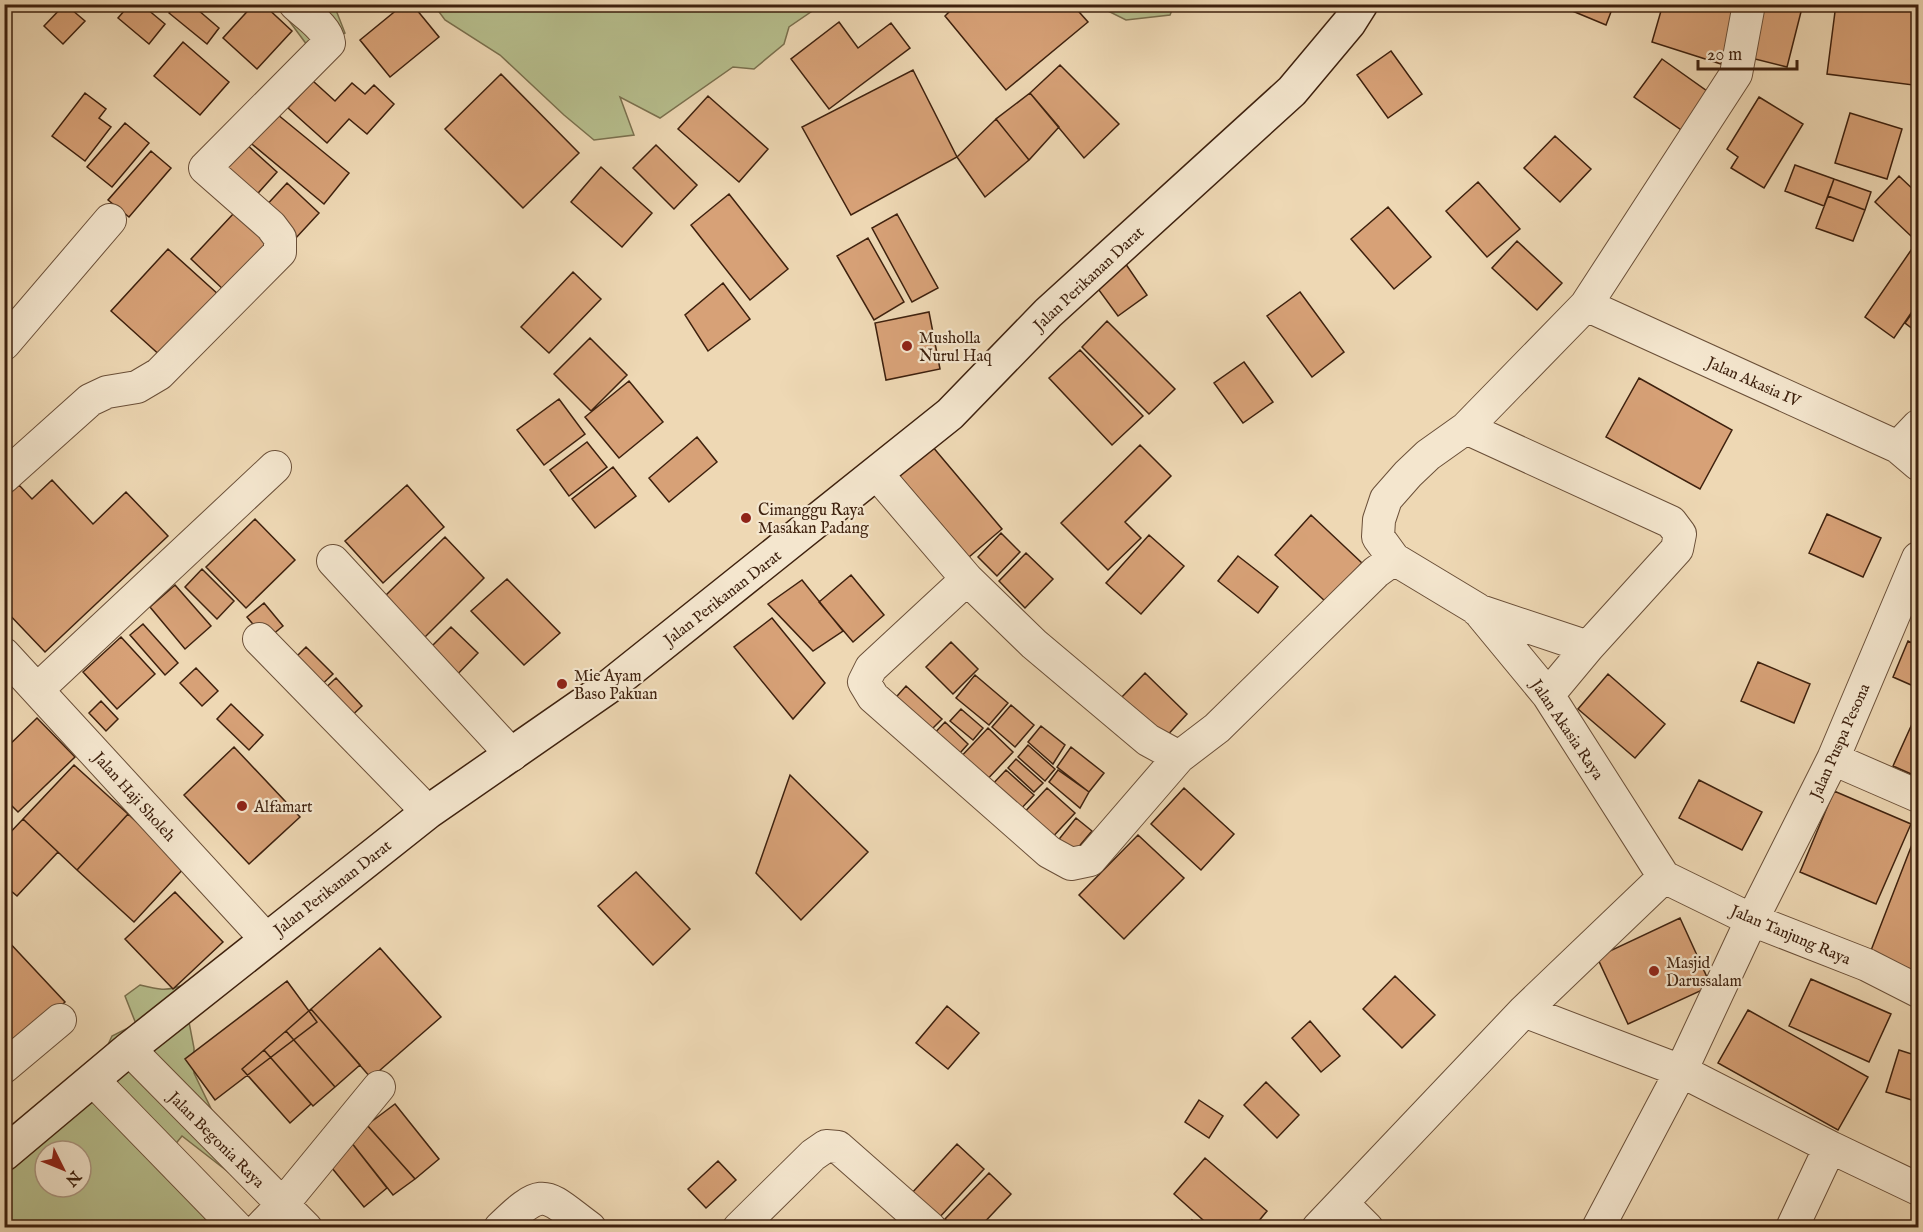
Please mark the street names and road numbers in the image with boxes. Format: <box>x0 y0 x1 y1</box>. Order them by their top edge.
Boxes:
street label: Jalan Perikanan Darat <box>1028 223 1149 337</box>
street label: Jalan Akasia IV <box>1701 352 1804 413</box>
street label: Jalan Perikanan Darat <box>659 546 786 652</box>
street label: Jalan Akasia Raya <box>1524 675 1607 784</box>
street label: Jalan Puspa Pesona <box>1806 681 1875 805</box>
street label: Jalan Haji Sholeh <box>87 747 179 847</box>
street label: Jalan Perikanan Darat <box>269 836 396 942</box>
street label: Jalan Tanjung Raya <box>1725 901 1853 970</box>
street label: Jalan Begonia Raya <box>162 1087 268 1193</box>

